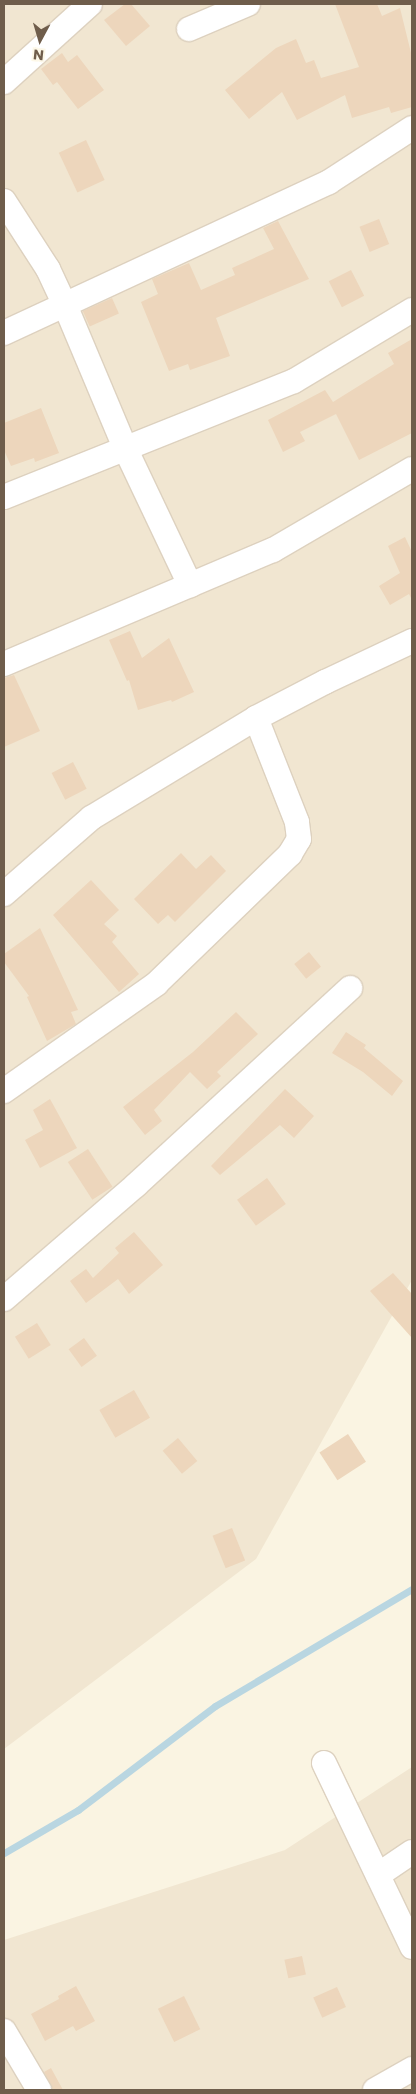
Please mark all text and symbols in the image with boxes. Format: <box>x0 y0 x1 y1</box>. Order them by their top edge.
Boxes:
north arrow <box>15 15 65 65</box>
text: N <box>32 44 45 65</box>

